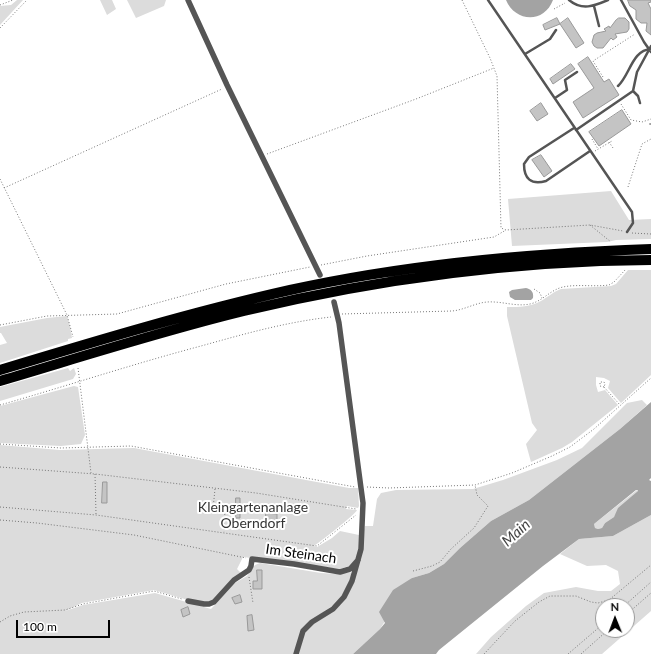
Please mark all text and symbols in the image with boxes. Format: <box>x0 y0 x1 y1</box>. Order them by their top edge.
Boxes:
park label: Kleingartenanlage Oberndorf <box>198 499 308 532</box>
water label: Main <box>498 516 534 550</box>
street label: Im Steinach <box>265 541 337 567</box>
north arrow <box>595 598 635 638</box>
text: N <box>610 600 619 613</box>
scale bar <box>18 612 112 638</box>
text: 100 m <box>23 619 57 634</box>

